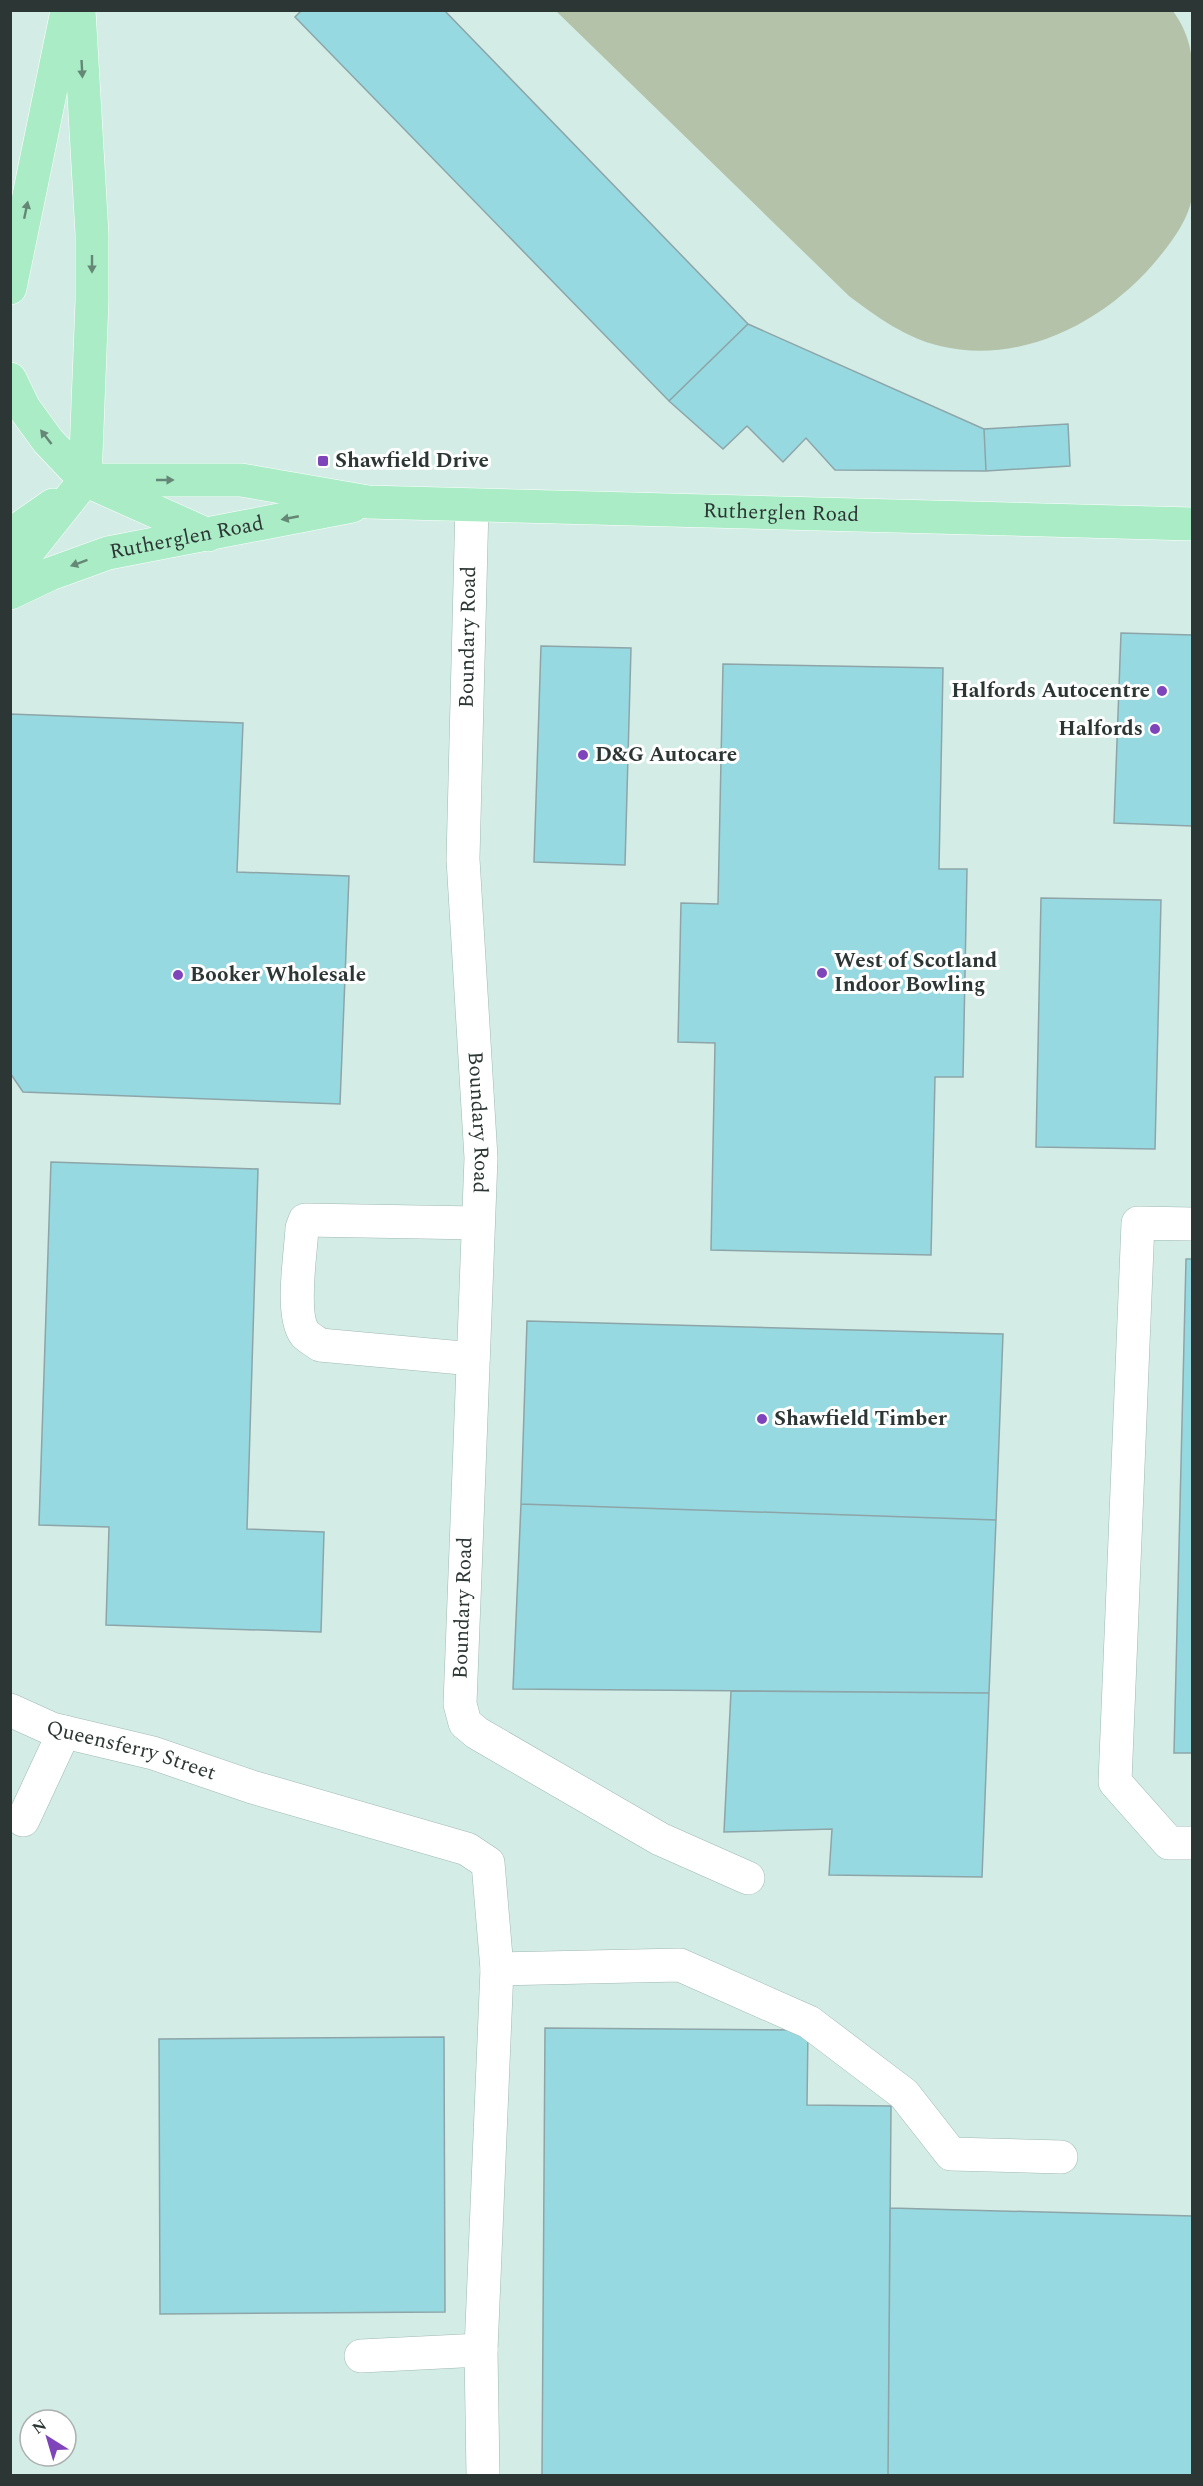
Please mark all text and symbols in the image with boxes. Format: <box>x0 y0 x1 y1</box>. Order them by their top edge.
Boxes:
one-way arrow <box>78 59 87 78</box>
one-way arrow <box>22 201 31 220</box>
one-way arrow <box>87 254 97 273</box>
one-way arrow <box>40 429 52 445</box>
place label: Shawfield Drive <box>335 445 489 477</box>
marker: Shawfield Drive <box>316 454 330 468</box>
one-way arrow <box>155 475 174 485</box>
street label: Rutherglen Road <box>702 495 860 531</box>
street label: Rutherglen Road <box>107 507 266 568</box>
one-way arrow <box>281 514 300 523</box>
one-way arrow <box>70 558 88 568</box>
street label: Boundary Road <box>451 566 485 708</box>
place label: Halfords Autocentre <box>951 675 1150 707</box>
marker: Halfords Autocentre <box>1155 684 1169 698</box>
place label: Halfords <box>1058 713 1143 745</box>
marker: Halfords <box>1148 722 1162 736</box>
place label: D&G Autocare <box>595 739 737 771</box>
marker: D&G Autocare <box>576 748 590 762</box>
place label: West of Scotland Indoor Bowling <box>834 945 997 1001</box>
place label: Booker Wholesale <box>190 959 366 991</box>
marker: West of Scotland Indoor Bowling <box>815 966 829 980</box>
marker: Booker Wholesale <box>171 968 185 982</box>
street label: Boundary Road <box>459 1050 497 1194</box>
place label: Shawfield Timber <box>774 1403 947 1435</box>
marker: Shawfield Timber <box>755 1412 769 1426</box>
street label: Boundary Road <box>445 1536 481 1680</box>
street label: Queensferry Street <box>43 1712 220 1789</box>
north arrow <box>18 2408 78 2468</box>
text: N <box>27 2413 52 2440</box>

